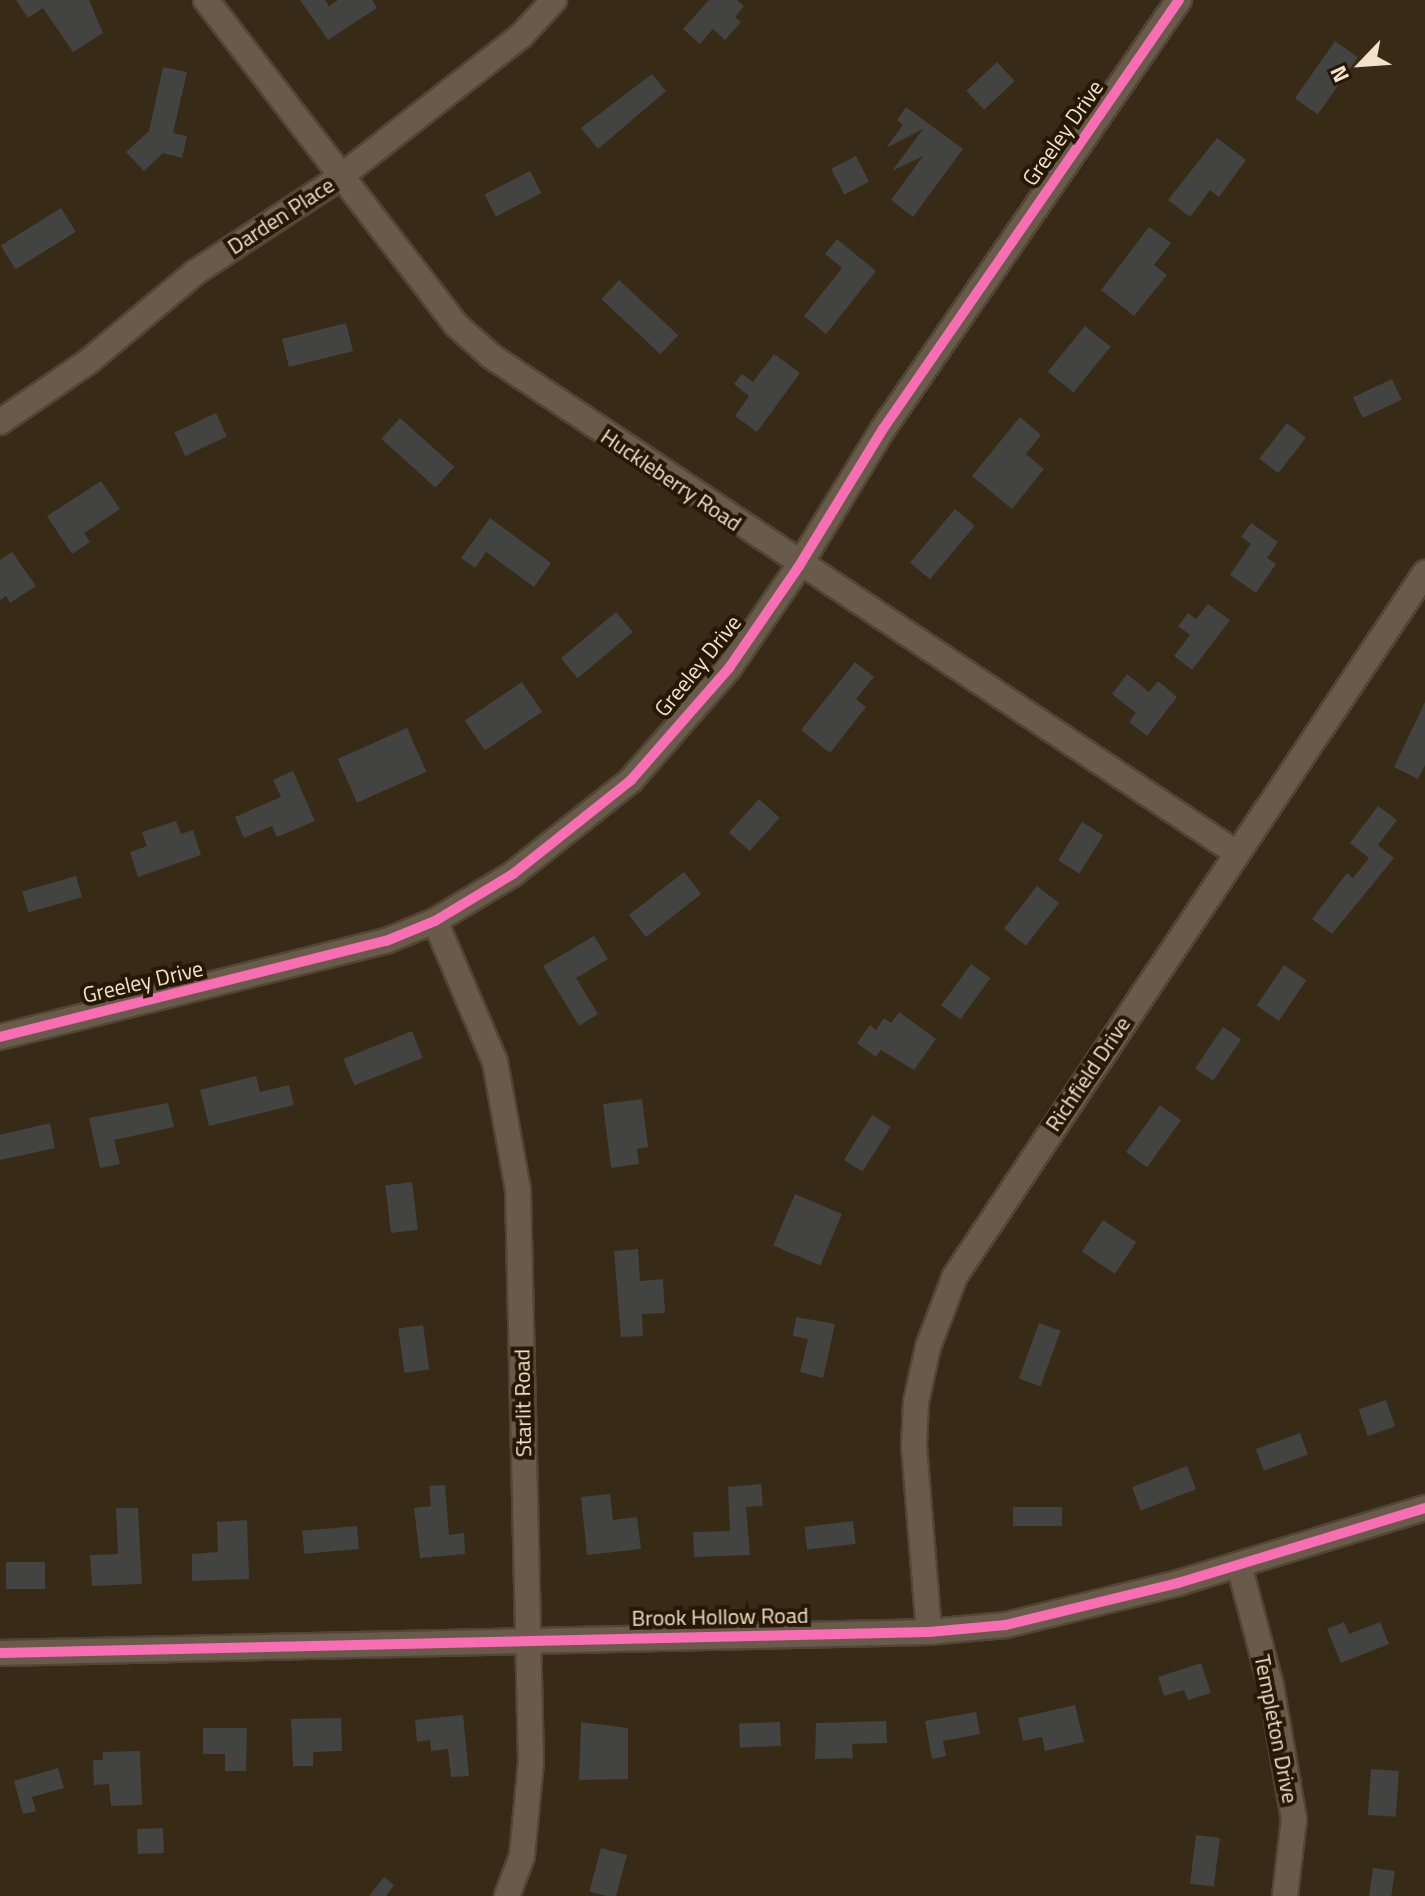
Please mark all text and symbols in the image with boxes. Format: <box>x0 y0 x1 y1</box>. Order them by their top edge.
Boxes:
north arrow <box>1321 24 1401 104</box>
text: N <box>1321 60 1358 88</box>
street label: Greeley Drive <box>1017 75 1109 191</box>
street label: Darden Place <box>223 172 339 260</box>
street label: Huckleberry Road <box>596 423 746 537</box>
street label: Greeley Drive <box>649 610 747 722</box>
street label: Greeley Drive <box>80 955 206 1009</box>
street label: Richfield Drive <box>1040 1012 1136 1136</box>
street label: Starlit Road <box>509 1349 537 1457</box>
street label: Brook Hollow Road <box>631 1602 809 1632</box>
street label: Templeton Drive <box>1249 1652 1303 1806</box>

